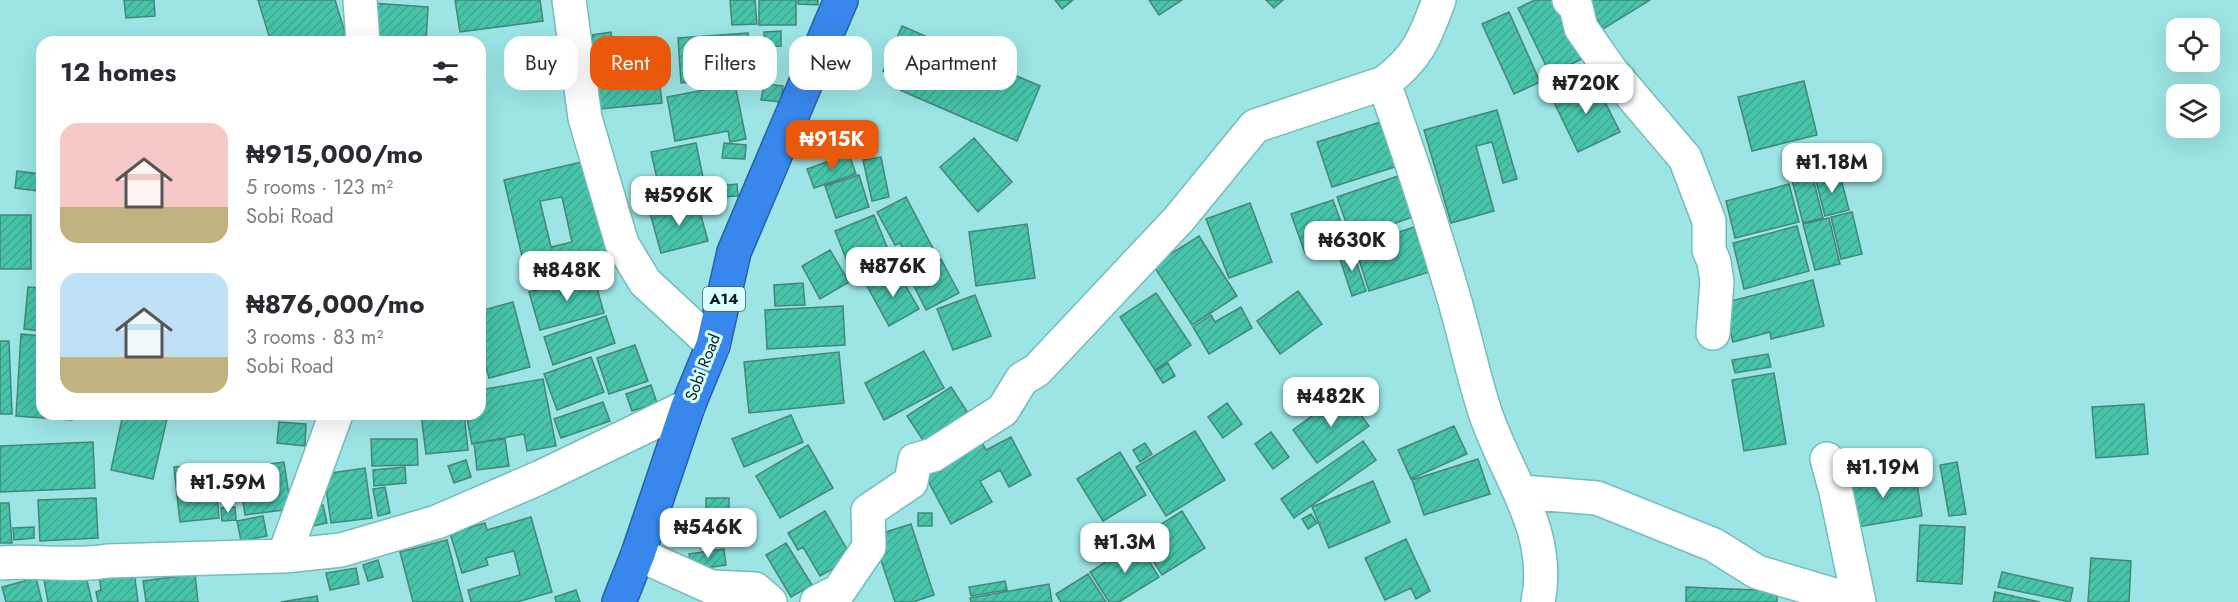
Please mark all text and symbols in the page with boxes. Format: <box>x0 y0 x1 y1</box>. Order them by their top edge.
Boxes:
map controls <box>2166 18 2220 138</box>
button: locate <box>2166 18 2220 72</box>
chip: Buy <box>504 36 578 90</box>
chip: Rent <box>590 36 671 90</box>
chip: Filters <box>683 36 777 90</box>
chip: New <box>789 36 872 90</box>
chip: Apartment <box>884 36 1017 90</box>
text: 12 homes <box>60 53 176 91</box>
icon: filters <box>429 56 462 89</box>
pin: ₦720K <box>1544 64 1628 115</box>
text: ₦720K <box>1553 69 1619 98</box>
button: layers <box>2166 84 2220 138</box>
pin: ₦915K <box>790 120 874 171</box>
text: ₦915K <box>800 125 864 154</box>
text: ₦915,000/mo <box>246 135 423 173</box>
pin: ₦1.18M <box>1783 143 1881 194</box>
icon: home <box>108 147 180 219</box>
text: ₦1.18M <box>1796 148 1868 177</box>
text: 5 rooms · 123 m² <box>246 173 393 202</box>
pin: ₦596K <box>637 176 721 227</box>
text: ₦596K <box>645 181 713 210</box>
text: Sobi Road <box>246 202 334 231</box>
pin: ₦630K <box>1310 221 1394 272</box>
text: ₦630K <box>1318 226 1386 255</box>
pin: ₦876K <box>851 247 935 298</box>
pin: ₦848K <box>525 251 609 302</box>
text: ₦876K <box>860 252 926 281</box>
text: ₦848K <box>533 256 601 285</box>
text: ₦876,000/mo <box>246 285 424 323</box>
road number: A14 <box>703 287 745 311</box>
icon: home <box>108 297 180 369</box>
text: 3 rooms · 83 m² <box>246 323 383 352</box>
street label: Sobi Road <box>679 330 726 404</box>
text: Sobi Road <box>246 352 334 381</box>
pin: ₦482K <box>1289 377 1373 428</box>
text: ₦482K <box>1297 382 1365 411</box>
pin: ₦1.19M <box>1834 448 1932 499</box>
text: ₦1.19M <box>1847 453 1919 482</box>
pin: ₦1.59M <box>179 463 277 514</box>
text: ₦1.59M <box>190 468 266 497</box>
pin: ₦546K <box>666 508 750 559</box>
text: ₦546K <box>674 513 742 542</box>
pin: ₦1.3M <box>1083 523 1167 574</box>
text: ₦1.3M <box>1094 528 1156 557</box>

